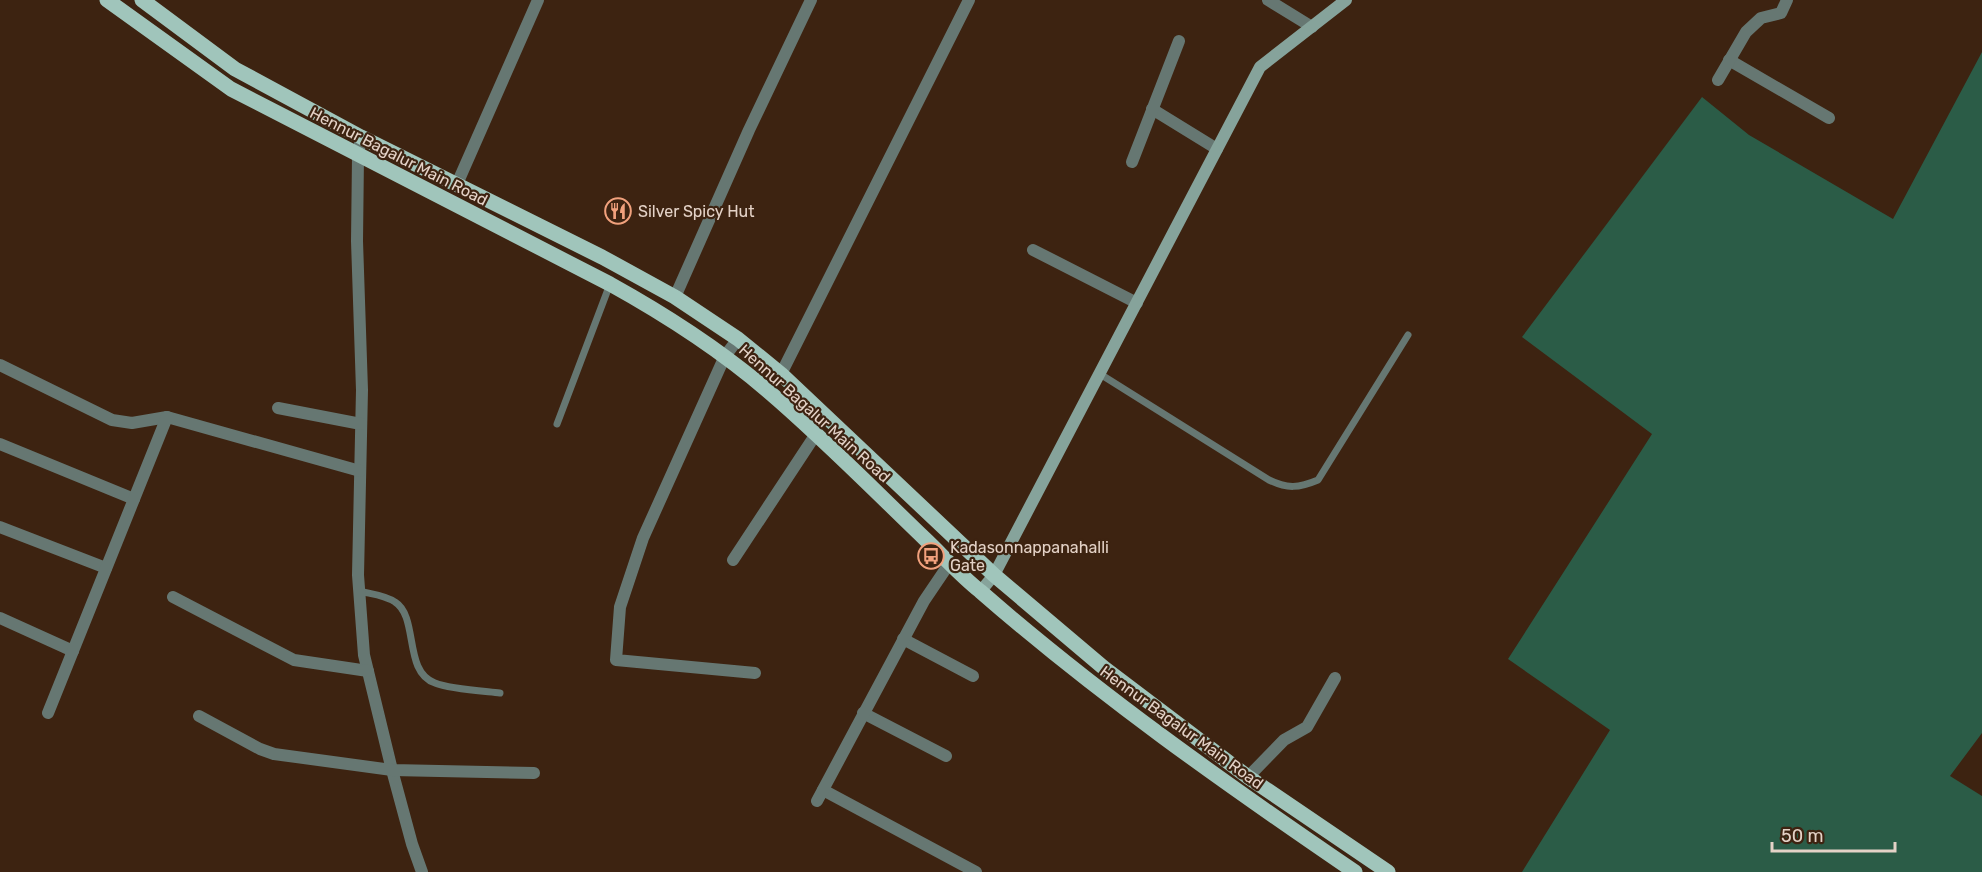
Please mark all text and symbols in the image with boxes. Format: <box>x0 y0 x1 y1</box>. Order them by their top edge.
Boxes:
street label: Hennur Bagalur Main Road <box>307 103 491 210</box>
restaurant icon: Silver Spicy Hut <box>603 196 633 226</box>
place label: Silver Spicy Hut <box>638 202 754 221</box>
street label: Hennur Bagalur Main Road <box>735 340 894 486</box>
place label: Kadasonnappanahalli Gate <box>950 538 1109 575</box>
bus stop icon: Kadasonnappanahalli Gate <box>916 541 946 571</box>
street label: Hennur Bagalur Main Road <box>1096 662 1267 793</box>
scale bar <box>1772 815 1895 853</box>
text: 50 m <box>1781 825 1824 847</box>

